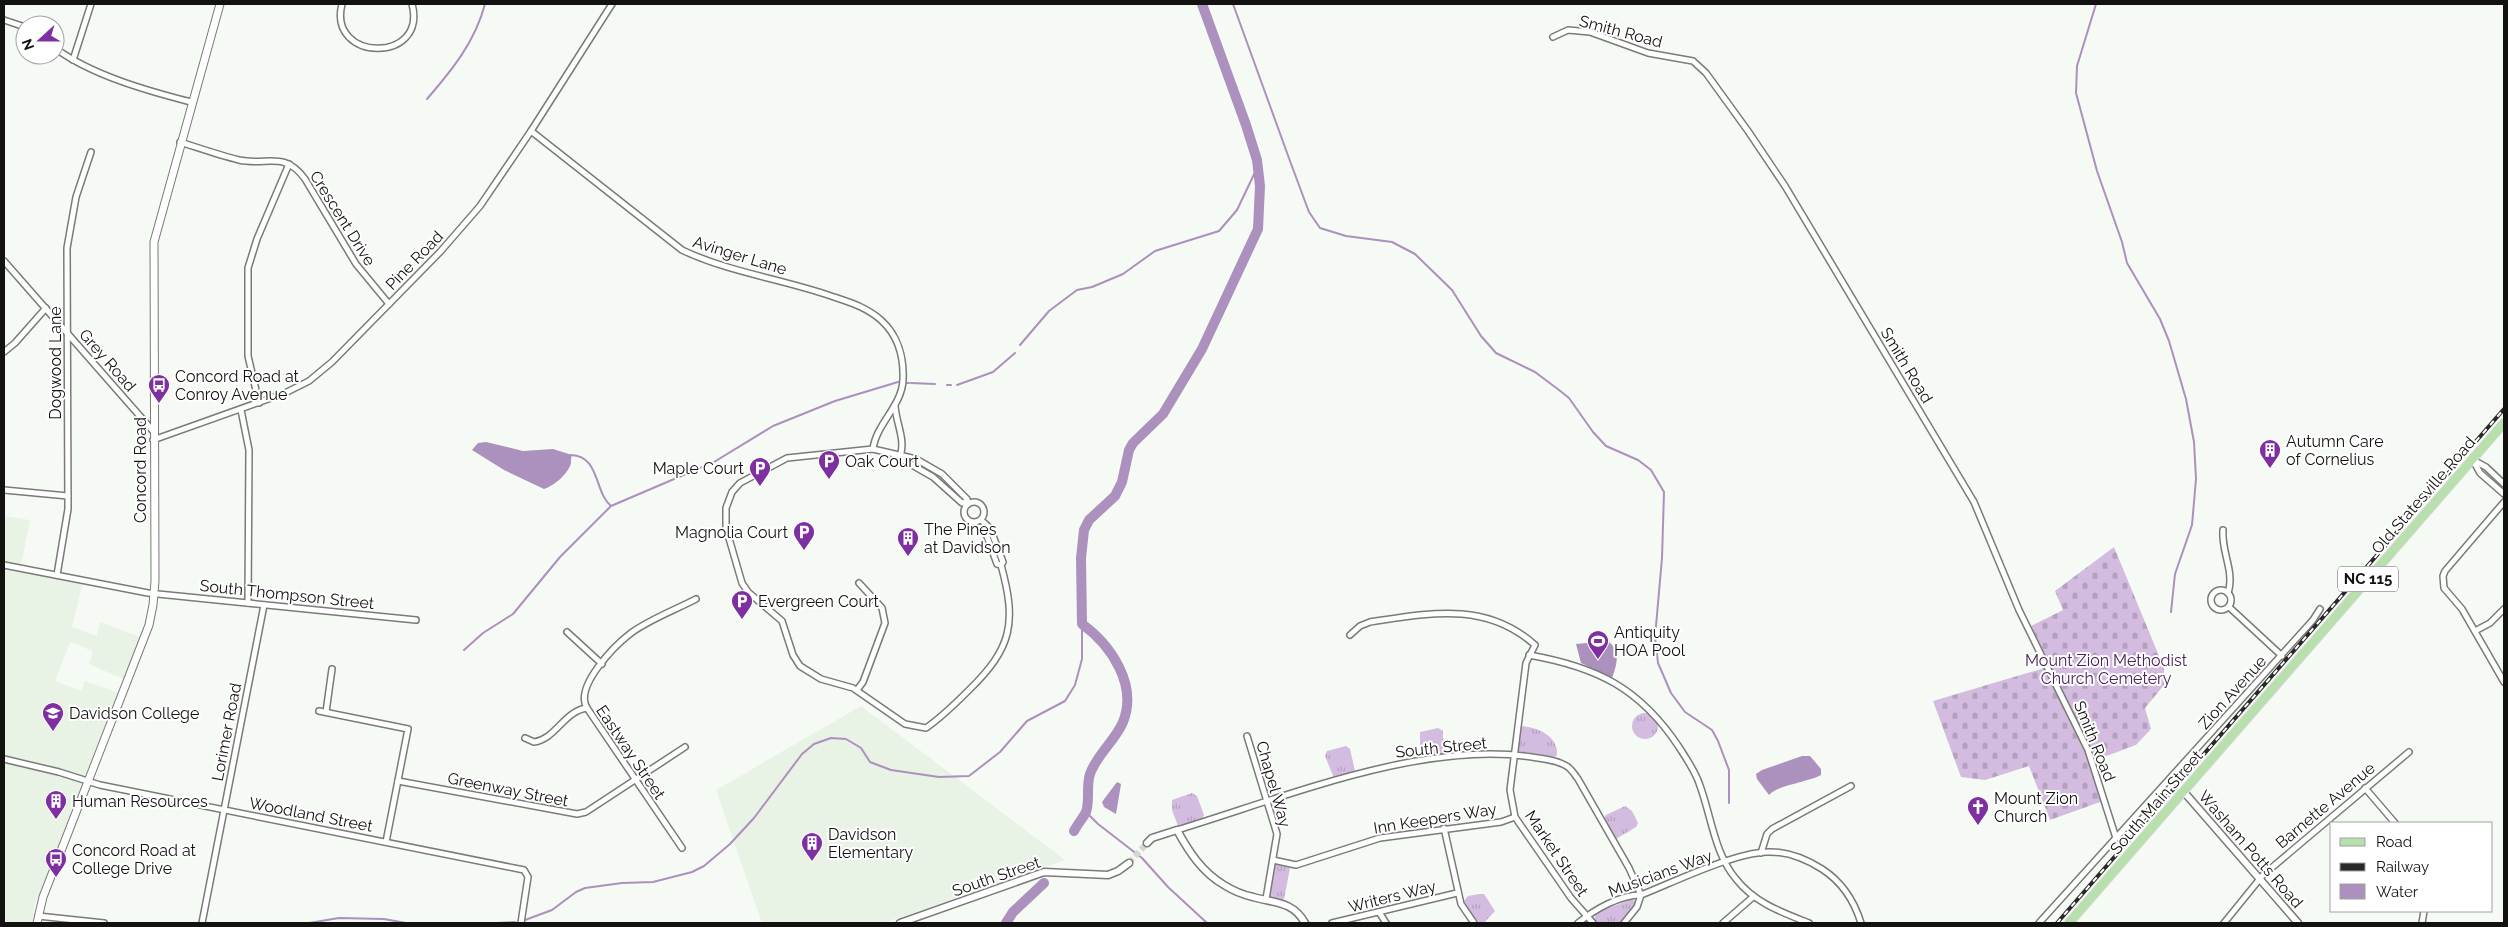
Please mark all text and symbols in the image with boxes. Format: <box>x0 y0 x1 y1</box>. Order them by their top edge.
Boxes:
street label: Smith Road <box>1577 11 1664 52</box>
north arrow <box>15 15 65 65</box>
text: N <box>18 37 37 53</box>
street label: Crescent Drive <box>306 167 379 269</box>
street label: Pine Road <box>382 227 447 294</box>
street label: Avinger Lane <box>691 232 789 279</box>
street label: Dogwood Lane <box>46 306 65 420</box>
street label: Smith Road <box>1877 324 1937 407</box>
street label: Grey Road <box>75 325 140 396</box>
place label: Concord Road at Conroy Avenue <box>175 367 300 404</box>
bus stop icon: Concord Road at Conroy Avenue <box>147 373 171 404</box>
street label: Concord Road <box>131 417 150 523</box>
place label: Autumn Care of Cornelius <box>2286 432 2384 469</box>
street label: Old Statesville Road <box>2367 433 2479 558</box>
building icon: Autumn Care of Cornelius <box>2258 438 2282 469</box>
parking icon: Oak Court <box>817 449 841 480</box>
place label: Oak Court <box>845 452 920 471</box>
parking icon: Maple Court <box>748 456 772 487</box>
place label: Maple Court <box>653 459 745 478</box>
parking icon: Magnolia Court <box>792 520 816 551</box>
place label: The Pines at Davidson <box>924 520 1011 557</box>
place label: Magnolia Court <box>675 523 789 542</box>
building icon: The Pines at Davidson <box>896 526 920 557</box>
road number: NC 115 <box>2338 566 2398 592</box>
street label: South Thompson Street <box>199 576 376 613</box>
parking icon: Evergreen Court <box>730 589 754 620</box>
place label: Evergreen Court <box>758 592 880 611</box>
place label: Antiquity HOA Pool <box>1614 623 1686 660</box>
sports icon: Antiquity HOA Pool <box>1586 629 1610 660</box>
park label: Mount Zion Methodist Church Cemetery <box>2025 651 2188 688</box>
street label: Zion Avenue <box>2194 652 2270 733</box>
street label: Lorimer Road <box>208 681 245 783</box>
street label: Smith Road <box>2070 698 2119 784</box>
school or university icon: Davidson College <box>41 701 65 732</box>
street label: Eastway Street <box>592 702 669 803</box>
place label: Davidson College <box>69 704 199 723</box>
street label: South Street <box>1394 733 1488 762</box>
street label: Chapel Way <box>1252 739 1295 830</box>
street label: South Main Street <box>2106 746 2207 858</box>
street label: Barnette Avenue <box>2272 758 2379 852</box>
street label: Greenway Street <box>446 768 571 811</box>
street label: Washam Potts Road <box>2194 787 2307 912</box>
building icon: Human Resources <box>44 789 68 820</box>
place label: Mount Zion Church <box>1994 789 2078 826</box>
place label: Human Resources <box>72 792 208 811</box>
street label: Woodland Street <box>248 793 375 836</box>
church icon: Mount Zion Church <box>1966 795 1990 826</box>
street label: Inn Keepers Way <box>1372 799 1498 838</box>
street label: Market Street <box>1521 807 1593 900</box>
legend <box>2330 822 2493 912</box>
place label: Davidson Elementary <box>828 825 914 862</box>
building icon: Davidson Elementary <box>800 831 824 862</box>
text: Road <box>2376 833 2412 851</box>
place label: Concord Road at College Drive <box>72 841 197 878</box>
street label: Musicians Way <box>1606 846 1715 901</box>
bus stop icon: Concord Road at College Drive <box>44 847 68 878</box>
street label: South Street <box>950 852 1043 900</box>
text: Railway <box>2376 858 2429 876</box>
street label: Writers Way <box>1346 876 1438 917</box>
text: Water <box>2376 883 2419 901</box>

